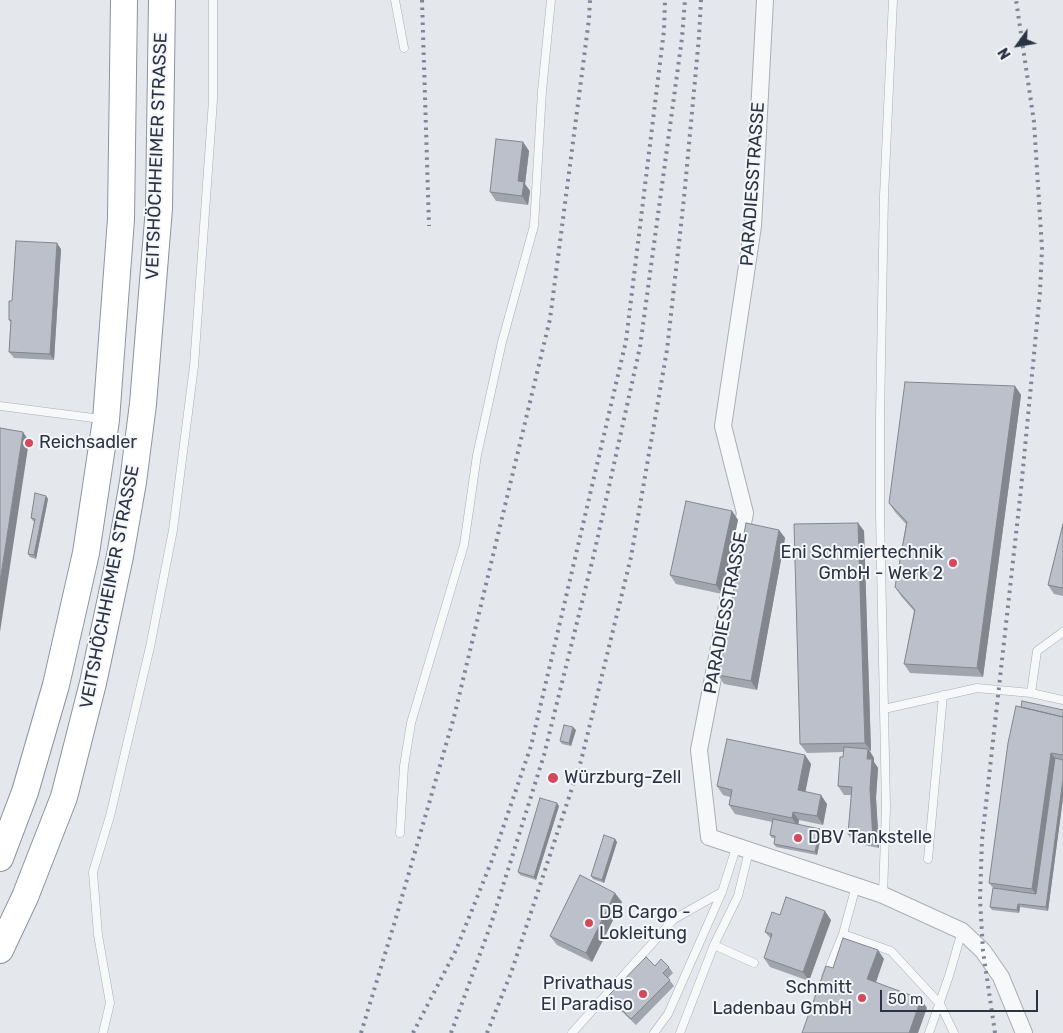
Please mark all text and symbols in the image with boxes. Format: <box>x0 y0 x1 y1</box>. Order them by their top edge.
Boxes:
north arrow <box>993 20 1043 70</box>
street label: VEITSHÖCHHEIMER STRASSE <box>142 32 172 280</box>
text: N <box>995 44 1015 62</box>
street label: PARADIESSTRASSE <box>736 101 770 267</box>
place label: Reichsadler <box>39 432 137 454</box>
marker: Reichsadler <box>23 437 35 449</box>
street label: VEITSHÖCHHEIMER STRASSE <box>76 463 144 711</box>
street label: PARADIESSTRASSE <box>700 530 752 696</box>
place label: Eni Schmiertechnik GmbH - Werk 2 <box>780 542 943 584</box>
marker: Eni Schmiertechnik GmbH - Werk 2 <box>947 557 959 569</box>
place label: Würzburg-Zell <box>564 767 681 789</box>
marker: Würzburg-Zell <box>546 771 560 785</box>
place label: DBV Tankstelle <box>808 827 932 849</box>
marker: DBV Tankstelle <box>792 832 804 844</box>
place label: DB Cargo - Lokleitung <box>599 902 691 944</box>
marker: DB Cargo - Lokleitung <box>583 917 595 929</box>
place label: Privathaus El Paradiso <box>541 973 633 1016</box>
place label: Schmitt Ladenbau GmbH <box>713 977 852 1020</box>
scale bar <box>883 980 1040 1012</box>
marker: Privathaus El Paradiso <box>637 988 649 1000</box>
text: 50 m <box>888 990 923 1008</box>
marker: Schmitt Ladenbau GmbH <box>856 992 868 1004</box>

